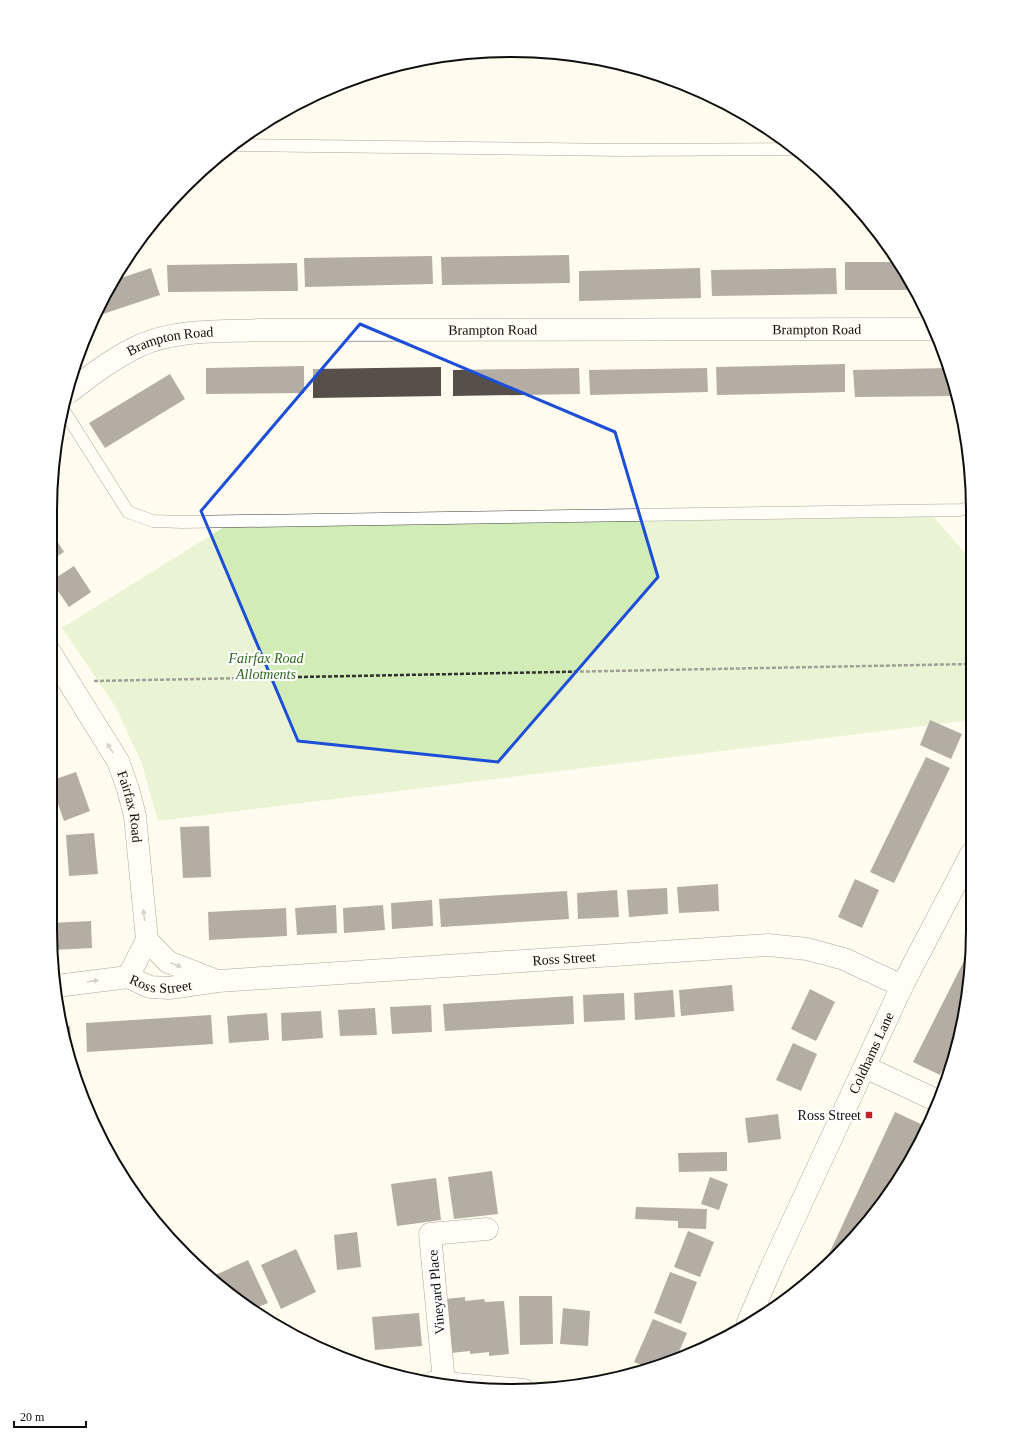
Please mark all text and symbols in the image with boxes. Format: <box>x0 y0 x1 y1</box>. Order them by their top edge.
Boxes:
street label: Brampton Road <box>772 322 861 337</box>
street label: Brampton Road <box>448 323 537 338</box>
street label: Brampton Road <box>124 324 214 359</box>
park label: Fairfax Road Allotments <box>227 651 305 682</box>
one-way arrow <box>106 743 114 753</box>
street label: Fairfax Road <box>114 769 145 843</box>
one-way arrow <box>141 909 148 921</box>
street label: Ross Street <box>532 949 596 968</box>
one-way arrow <box>170 963 182 969</box>
street label: Ross Street <box>127 972 193 996</box>
one-way arrow <box>87 978 99 985</box>
street label: Coldhams Lane <box>846 1010 897 1096</box>
place label: Ross Street <box>798 1108 861 1123</box>
marker: Ross Street <box>864 1110 874 1120</box>
street label: Vineyard Place <box>425 1249 448 1335</box>
scale bar <box>14 1403 86 1429</box>
text: 20 m <box>20 1410 45 1424</box>

